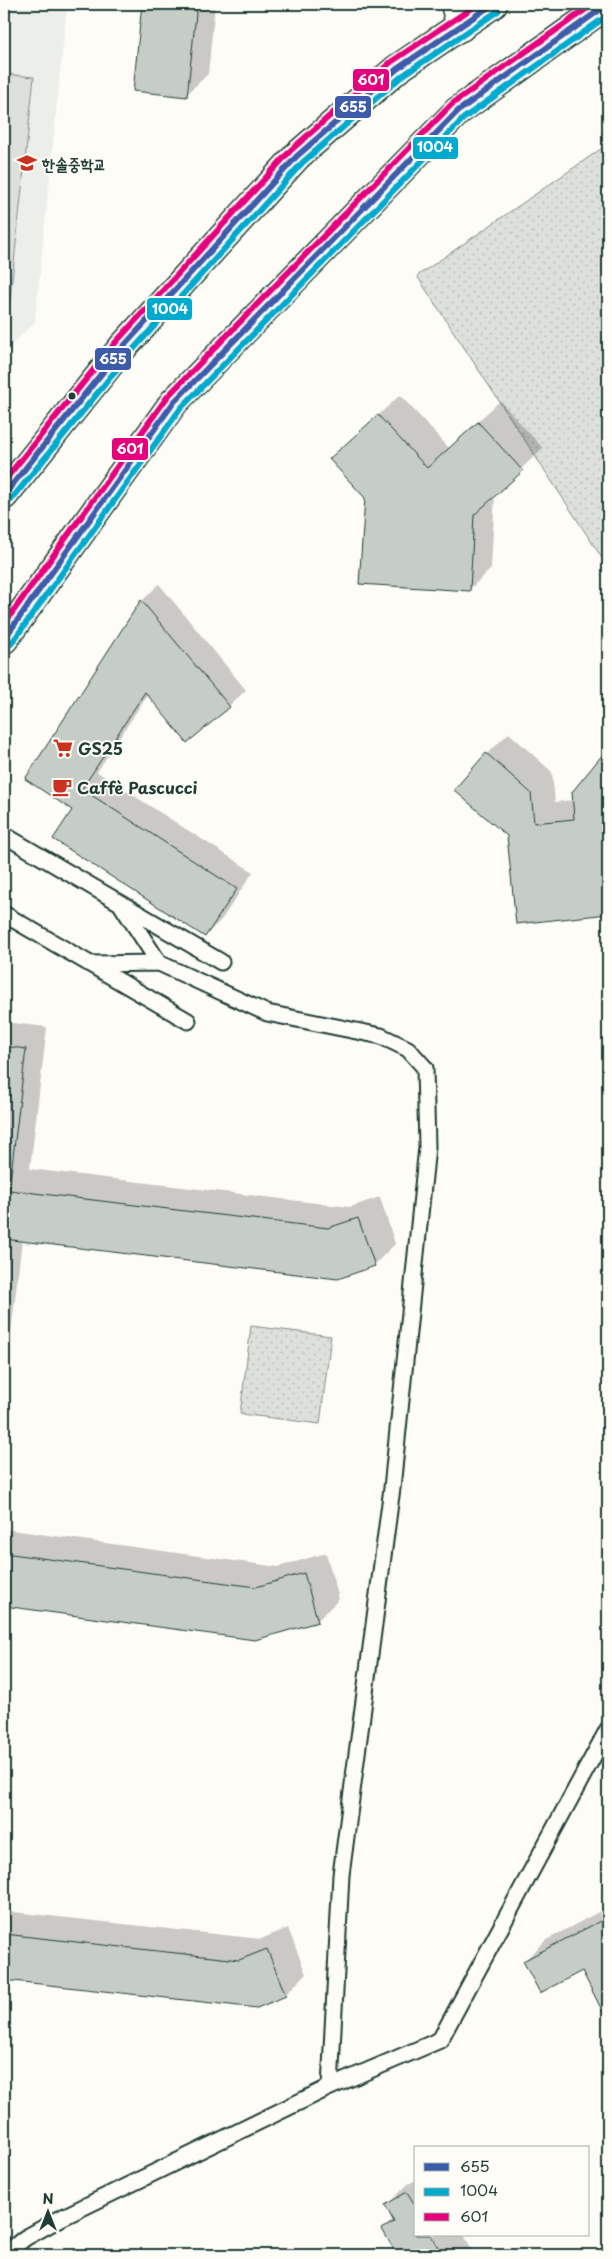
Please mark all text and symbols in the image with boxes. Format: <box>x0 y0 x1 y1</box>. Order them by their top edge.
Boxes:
line badge: 601 <box>352 68 390 92</box>
text: 601 <box>358 69 385 90</box>
line badge: 655 <box>334 95 372 119</box>
text: 655 <box>339 96 367 117</box>
line badge: 1004 <box>412 136 459 160</box>
text: 1004 <box>417 136 454 157</box>
place label: 한솔중학교 <box>41 151 106 175</box>
school or university icon: 한솔중학교 <box>16 152 38 174</box>
line badge: 1004 <box>146 297 193 321</box>
text: 1004 <box>152 298 189 319</box>
line badge: 655 <box>94 347 132 371</box>
text: 655 <box>99 348 127 369</box>
unlabelled marker <box>67 391 77 401</box>
line badge: 601 <box>111 437 149 461</box>
text: 601 <box>117 438 144 459</box>
place label: GS25 <box>78 736 123 760</box>
supermarket icon: GS25 <box>52 737 74 759</box>
place label: Caffè Pascucci <box>77 775 198 799</box>
cafe icon: Caffè Pascucci <box>51 776 73 798</box>
legend <box>414 2146 590 2236</box>
text: 655 <box>460 2154 489 2177</box>
text: 1004 <box>460 2178 498 2201</box>
north arrow <box>22 2186 72 2236</box>
text: N <box>42 2188 54 2209</box>
text: 601 <box>460 2204 488 2227</box>

